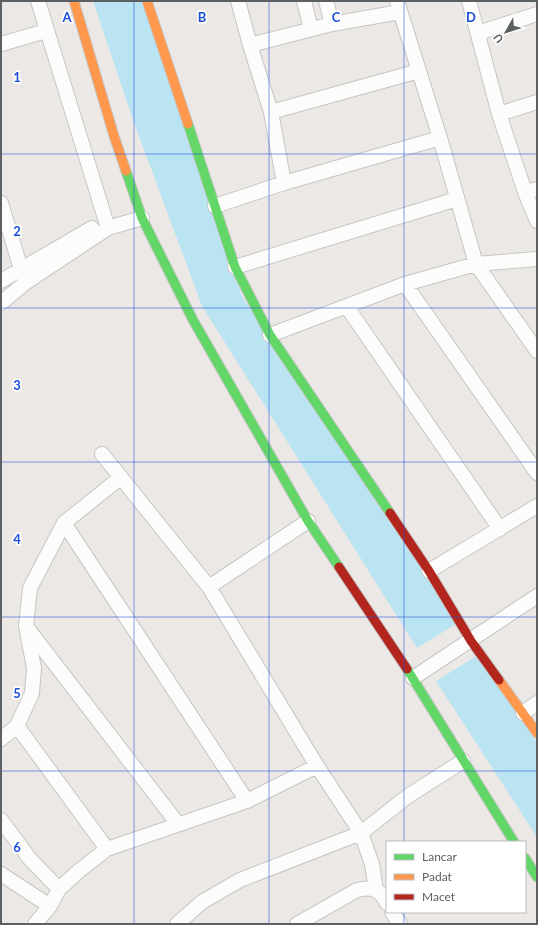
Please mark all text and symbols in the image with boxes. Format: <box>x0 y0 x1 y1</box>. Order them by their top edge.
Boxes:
text: A <box>61 9 72 25</box>
text: B <box>198 9 207 25</box>
text: C <box>332 9 341 25</box>
text: D <box>466 9 476 25</box>
north arrow <box>486 12 526 52</box>
text: U <box>490 31 505 46</box>
text: 1 <box>13 69 21 85</box>
text: 2 <box>13 223 21 239</box>
text: 3 <box>13 377 21 393</box>
text: 4 <box>13 531 21 547</box>
text: 5 <box>13 685 21 701</box>
text: 6 <box>13 839 21 855</box>
legend <box>386 841 526 913</box>
text: Lancar <box>422 849 458 864</box>
text: Padat <box>422 869 453 884</box>
text: Macet <box>422 889 456 904</box>

